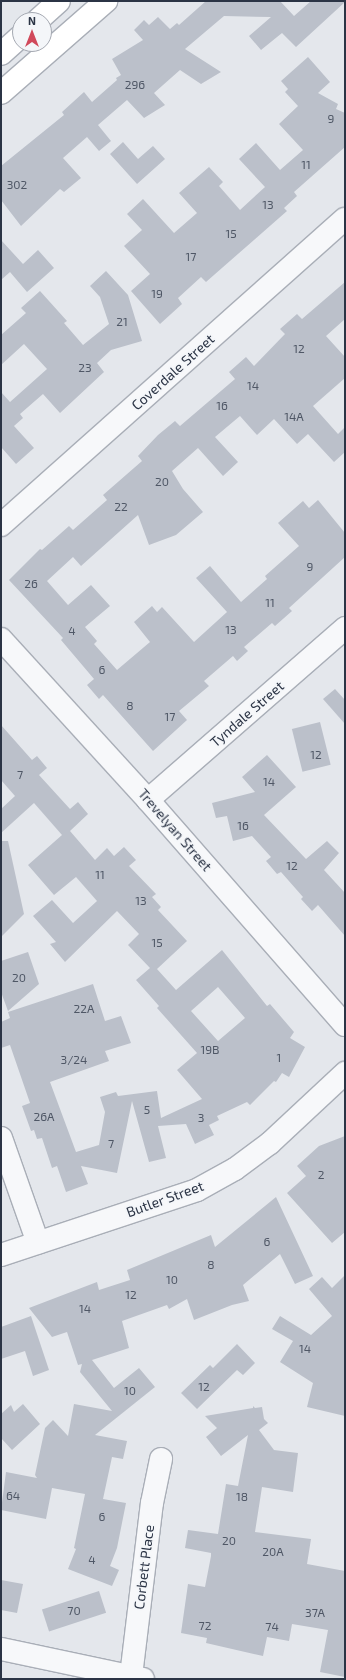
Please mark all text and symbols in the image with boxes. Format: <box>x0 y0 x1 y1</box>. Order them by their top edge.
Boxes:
north arrow <box>12 12 52 52</box>
text: N <box>28 14 36 27</box>
house number: 296 <box>125 78 145 92</box>
house number: 9 <box>328 112 334 126</box>
house number: 11 <box>301 158 311 172</box>
house number: 302 <box>7 178 27 192</box>
house number: 13 <box>262 198 274 212</box>
house number: 15 <box>225 227 237 241</box>
house number: 17 <box>186 250 196 264</box>
house number: 19 <box>151 287 163 301</box>
house number: 21 <box>116 315 128 329</box>
street label: Coverdale Street <box>128 330 218 414</box>
house number: 12 <box>293 342 305 356</box>
house number: 23 <box>78 361 92 375</box>
house number: 14 <box>247 379 259 393</box>
house number: 16 <box>216 399 228 413</box>
house number: 14A <box>284 410 304 424</box>
house number: 20 <box>155 475 169 489</box>
house number: 22 <box>114 500 128 514</box>
house number: 9 <box>307 560 313 574</box>
house number: 26 <box>24 577 38 591</box>
house number: 11 <box>265 596 275 610</box>
house number: 13 <box>225 623 237 637</box>
house number: 4 <box>68 624 76 638</box>
house number: 6 <box>99 663 105 677</box>
street label: Tyndale Street <box>207 677 287 751</box>
house number: 8 <box>126 699 134 713</box>
house number: 17 <box>165 710 175 724</box>
house number: 12 <box>310 748 322 762</box>
house number: 7 <box>17 768 23 782</box>
house number: 14 <box>263 775 275 789</box>
street label: Trevelyan Street <box>135 785 215 875</box>
house number: 16 <box>237 819 249 833</box>
house number: 12 <box>286 859 298 873</box>
house number: 11 <box>95 868 105 882</box>
house number: 13 <box>135 894 147 908</box>
house number: 15 <box>151 936 163 950</box>
house number: 20 <box>12 971 26 985</box>
house number: 22A <box>74 1002 94 1016</box>
house number: 19B <box>200 1043 220 1057</box>
house number: 1 <box>277 1051 281 1065</box>
house number: 3/24 <box>61 1053 87 1067</box>
house number: 5 <box>144 1103 150 1117</box>
house number: 26A <box>33 1110 55 1124</box>
house number: 3 <box>198 1111 204 1125</box>
house number: 7 <box>108 1137 114 1151</box>
house number: 2 <box>318 1168 324 1182</box>
street label: Butler Street <box>124 1177 206 1221</box>
house number: 6 <box>264 1235 270 1249</box>
house number: 8 <box>207 1258 215 1272</box>
house number: 10 <box>166 1273 178 1287</box>
house number: 12 <box>125 1288 137 1302</box>
house number: 14 <box>79 1302 91 1316</box>
house number: 14 <box>299 1342 311 1356</box>
house number: 12 <box>198 1380 210 1394</box>
house number: 10 <box>124 1384 136 1398</box>
house number: 64 <box>6 1489 20 1503</box>
house number: 18 <box>236 1490 248 1504</box>
house number: 6 <box>99 1510 105 1524</box>
street label: Corbett Place <box>130 1524 158 1610</box>
house number: 20 <box>222 1534 236 1548</box>
house number: 20A <box>262 1545 284 1559</box>
house number: 4 <box>88 1553 96 1567</box>
house number: 70 <box>67 1604 81 1618</box>
house number: 37A <box>305 1606 325 1620</box>
house number: 72 <box>199 1619 211 1633</box>
house number: 74 <box>265 1620 279 1634</box>

